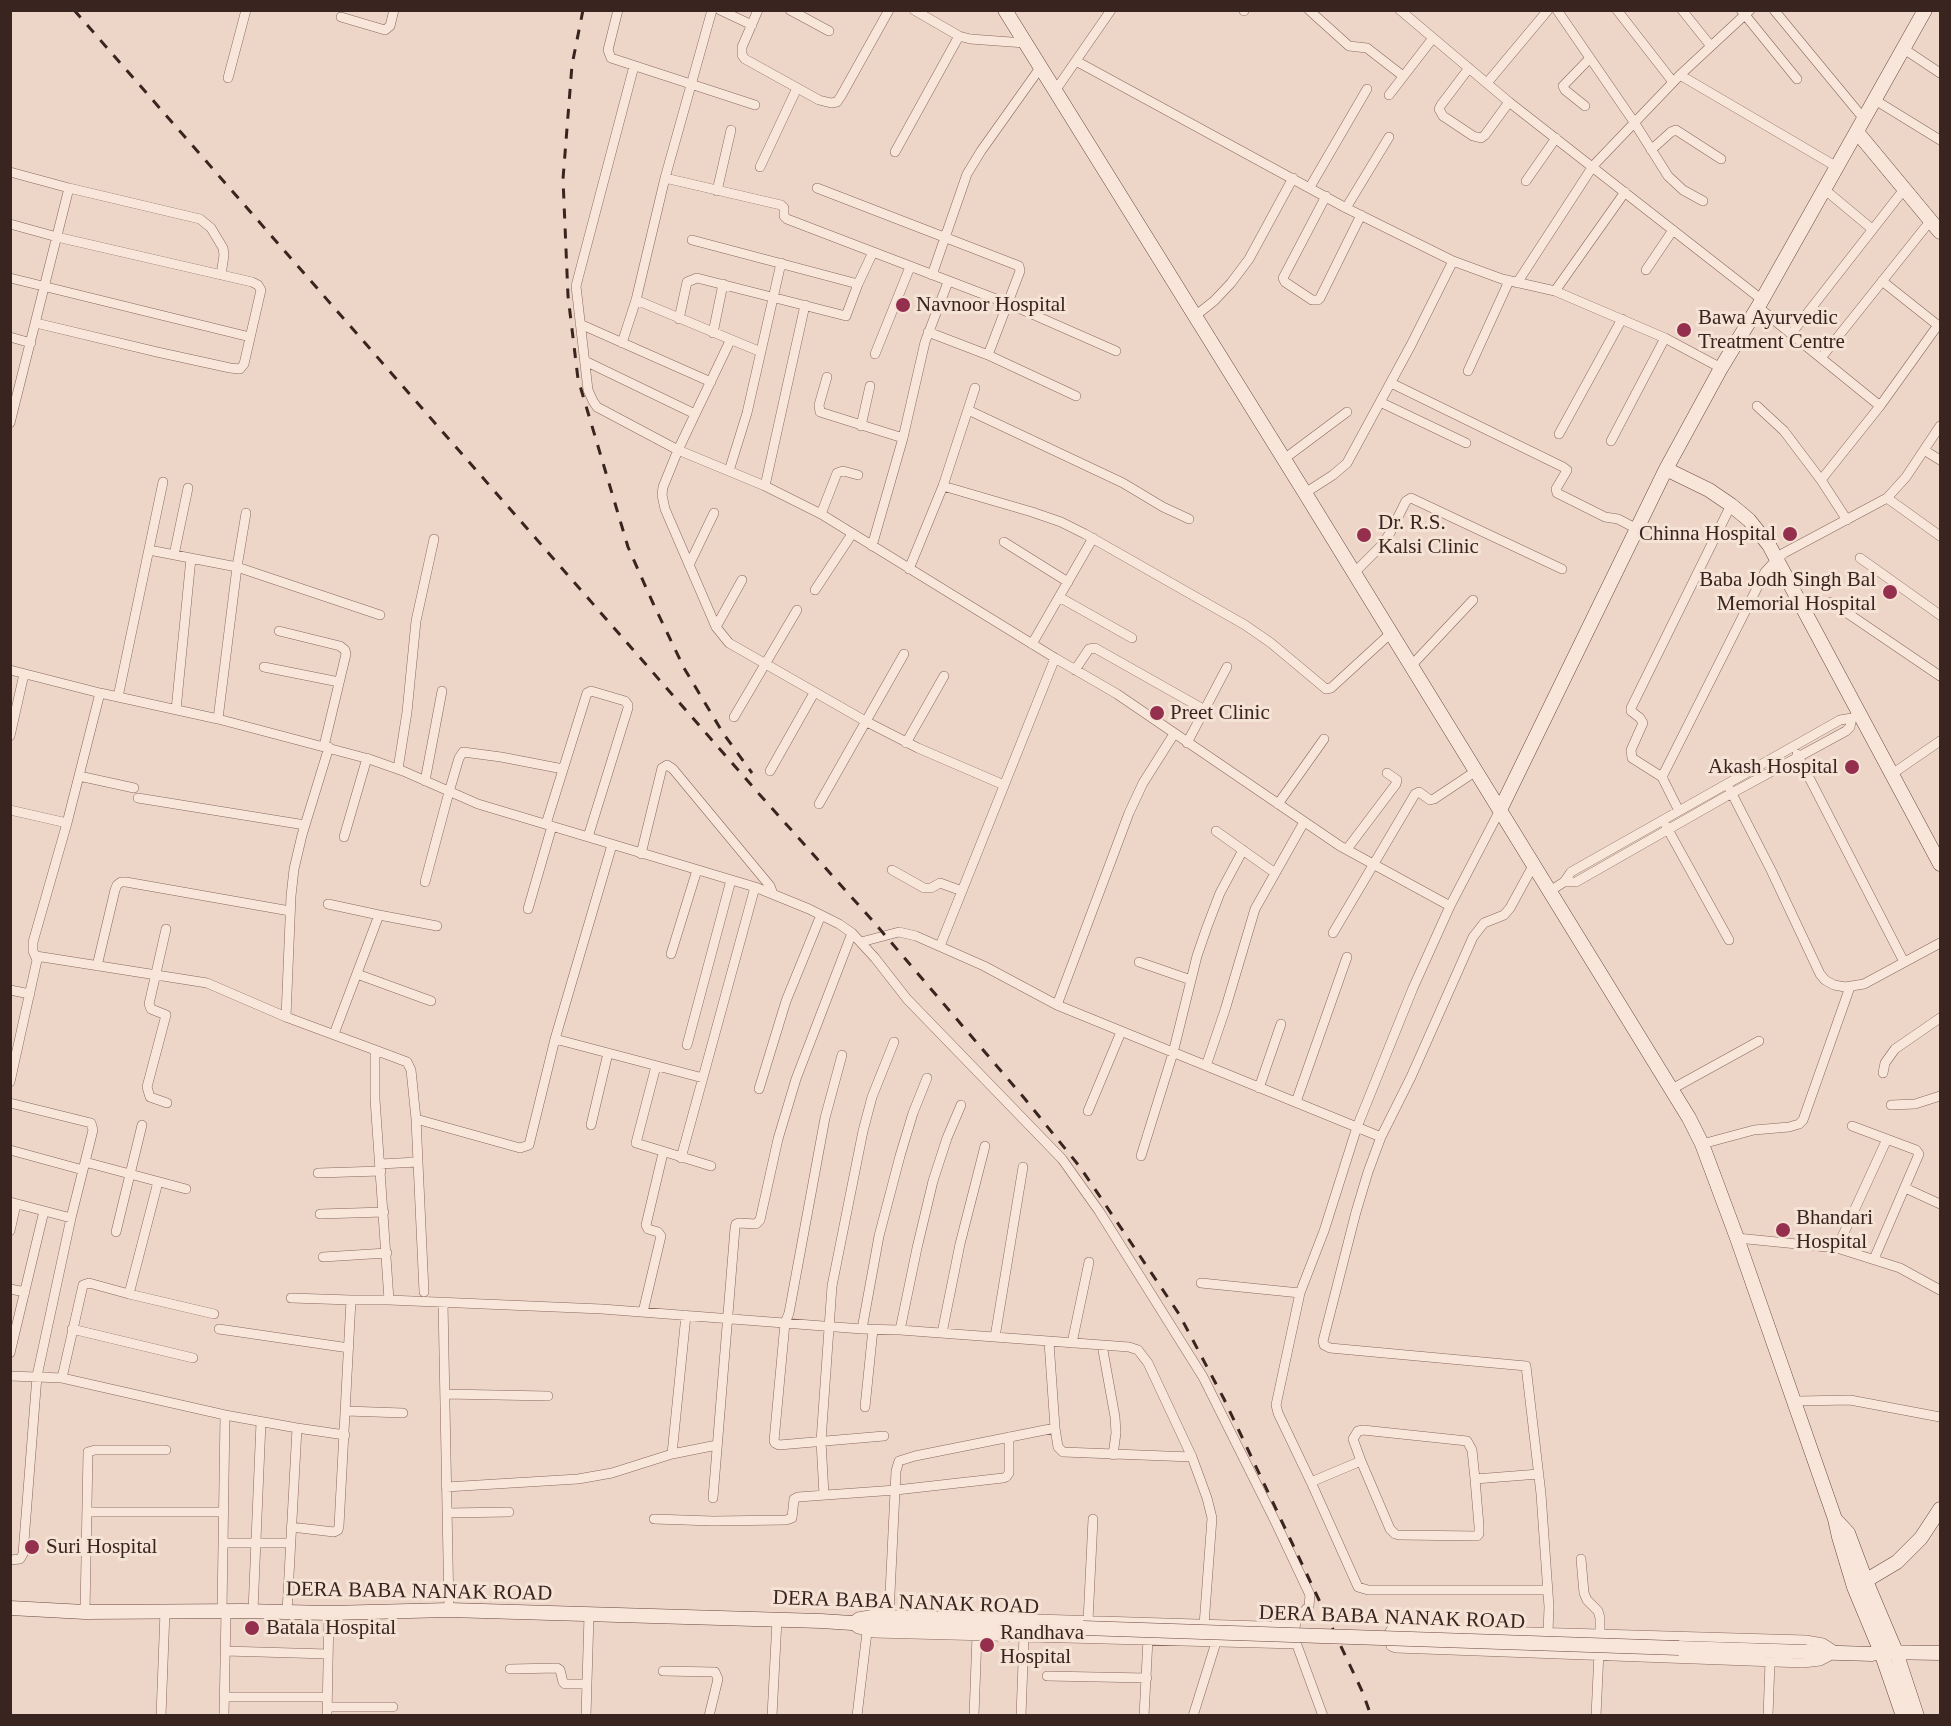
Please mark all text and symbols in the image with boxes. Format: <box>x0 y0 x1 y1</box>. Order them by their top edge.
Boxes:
place label: Navnoor Hospital <box>916 292 1066 318</box>
marker: Navnoor Hospital <box>894 296 912 314</box>
place label: Bawa Ayurvedic Treatment Centre <box>1698 305 1845 355</box>
marker: Bawa Ayurvedic Treatment Centre <box>1675 321 1693 339</box>
place label: Dr. R.S. Kalsi Clinic <box>1378 510 1479 560</box>
place label: Chinna Hospital <box>1639 521 1776 547</box>
marker: Chinna Hospital <box>1781 525 1799 543</box>
marker: Dr. R.S. Kalsi Clinic <box>1355 526 1373 544</box>
place label: Baba Jodh Singh Bal Memorial Hospital <box>1699 567 1876 617</box>
marker: Baba Jodh Singh Bal Memorial Hospital <box>1881 583 1899 601</box>
place label: Preet Clinic <box>1170 700 1270 726</box>
marker: Preet Clinic <box>1148 704 1166 722</box>
place label: Akash Hospital <box>1708 754 1838 780</box>
marker: Akash Hospital <box>1843 758 1861 776</box>
place label: Bhandari Hospital <box>1796 1205 1873 1255</box>
marker: Bhandari Hospital <box>1774 1221 1792 1239</box>
place label: Suri Hospital <box>46 1534 157 1560</box>
marker: Suri Hospital <box>23 1538 41 1556</box>
street label: DERA BABA NANAK ROAD <box>286 1577 552 1607</box>
street label: DERA BABA NANAK ROAD <box>772 1586 1040 1620</box>
street label: DERA BABA NANAK ROAD <box>1258 1601 1526 1635</box>
place label: Batala Hospital <box>266 1615 396 1641</box>
marker: Batala Hospital <box>243 1619 261 1637</box>
place label: Randhava Hospital <box>1000 1620 1084 1670</box>
marker: Randhava Hospital <box>978 1636 996 1654</box>

